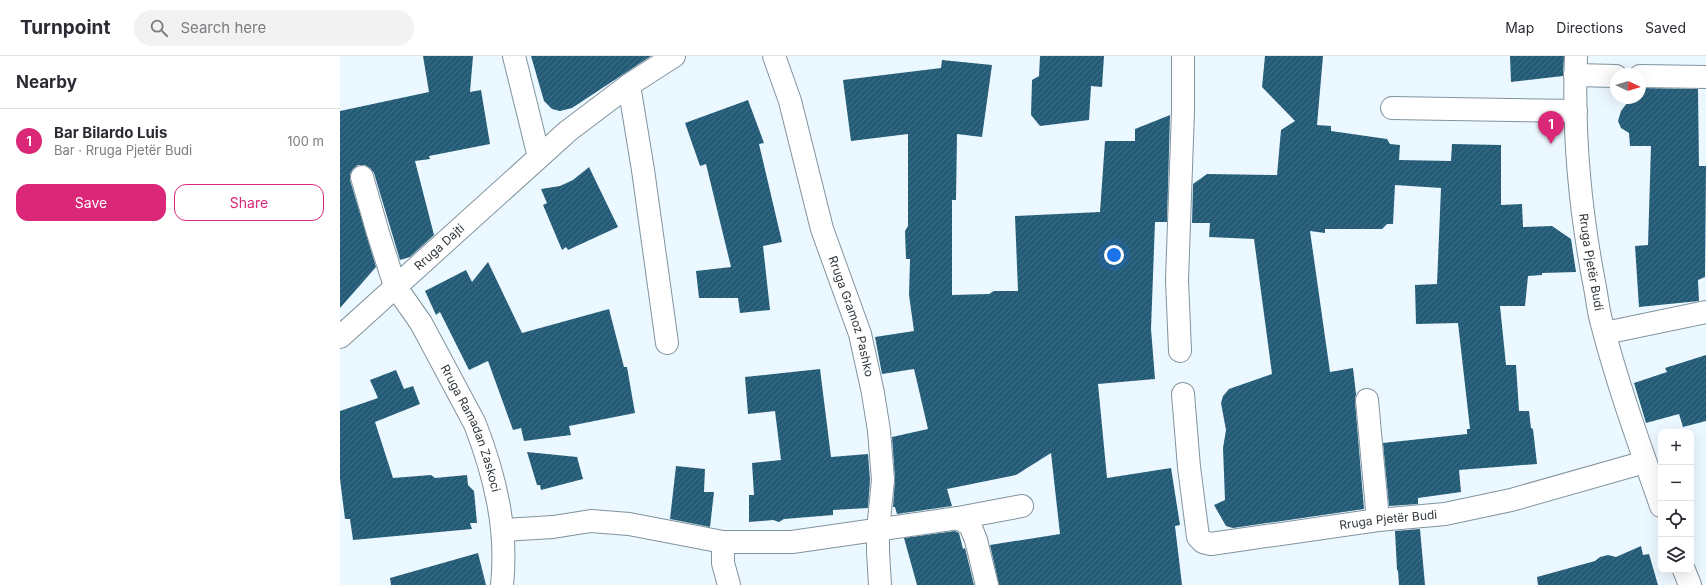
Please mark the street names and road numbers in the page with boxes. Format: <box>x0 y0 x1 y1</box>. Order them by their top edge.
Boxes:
street label: Rruga Pjetër Budi <box>1576 212 1607 312</box>
street label: Rruga Dajti <box>411 220 467 273</box>
street label: Rruga Gramoz Pashko <box>825 254 877 378</box>
street label: Rruga Ramadan Zaskoci <box>438 362 504 493</box>
street label: Rruga Pjetër Budi <box>1338 507 1438 532</box>

